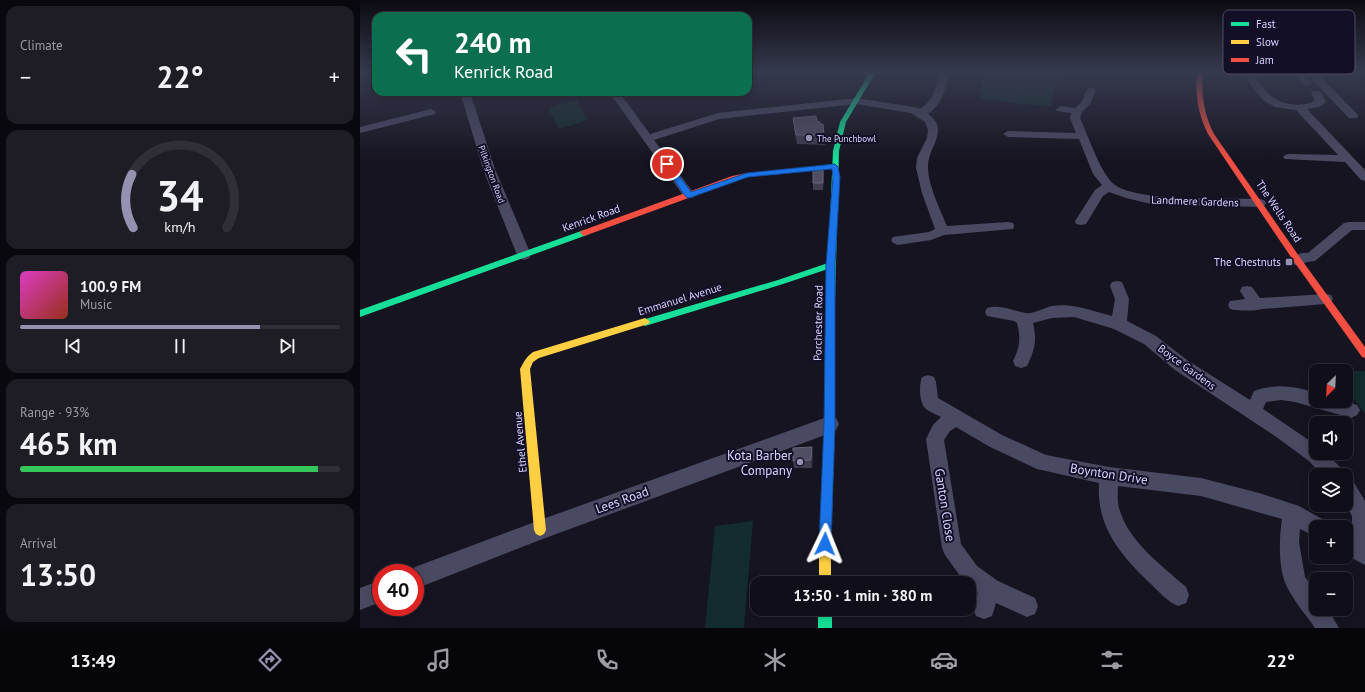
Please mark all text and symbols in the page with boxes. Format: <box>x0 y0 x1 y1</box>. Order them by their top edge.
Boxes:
legend <box>1223 10 1355 74</box>
text: Fast <box>1256 17 1276 31</box>
text: 240 m <box>454 24 531 61</box>
icon: left <box>388 28 440 80</box>
text: Slow <box>1256 35 1279 49</box>
text: Climate <box>20 37 63 54</box>
text: Jam <box>1255 53 1274 67</box>
text: 22° <box>156 57 204 96</box>
text: Kenrick Road <box>454 60 553 83</box>
text: − <box>20 63 31 91</box>
text: + <box>329 63 340 91</box>
marker: The Punchbowl <box>804 133 814 143</box>
place label: The Punchbowl <box>817 133 877 144</box>
street label: Pilkington Road <box>476 144 508 205</box>
pin <box>650 147 684 181</box>
icon: arrive <box>656 153 678 175</box>
text: 34 <box>156 168 204 221</box>
street label: The Wells Road <box>1253 177 1305 245</box>
street label: Landmere Gardens <box>1151 192 1239 210</box>
street label: Kenrick Road <box>560 201 622 235</box>
text: km/h <box>164 216 196 235</box>
place label: The Chestnuts <box>1214 255 1281 269</box>
marker: The Chestnuts <box>1284 257 1294 267</box>
text: 100.9 FM <box>80 277 141 296</box>
street label: Emmanuel Avenue <box>636 279 724 318</box>
street label: Porchester Road <box>810 285 826 361</box>
text: Music <box>80 296 112 313</box>
icon: previous <box>62 335 84 357</box>
icon: pause <box>169 335 191 357</box>
icon: next <box>276 335 298 357</box>
street label: Boyce Gardens <box>1155 341 1219 393</box>
north arrow <box>1309 364 1353 408</box>
map controls <box>1309 364 1353 616</box>
text: Range · 93% <box>20 404 89 421</box>
street label: Ethel Avenue <box>510 410 530 473</box>
button: sound <box>1309 416 1353 460</box>
text: 465 km <box>20 424 118 463</box>
place label: Kota Barber Company <box>727 447 793 479</box>
marker: Kota Barber Company <box>795 457 805 467</box>
street label: Boynton Drive <box>1069 459 1149 489</box>
street label: Ganton Close <box>931 467 959 543</box>
button: layers <box>1309 468 1353 512</box>
street label: Lees Road <box>593 483 651 517</box>
button: + <box>1309 520 1353 564</box>
position arrow <box>804 523 846 565</box>
text: Arrival <box>20 535 56 552</box>
text: 13:50 <box>20 555 96 594</box>
speed limit sign: 40 <box>372 564 424 616</box>
button: − <box>1309 572 1353 616</box>
text: 13:50 · 1 min · 380 m <box>794 586 932 605</box>
icon: directions <box>256 646 284 674</box>
icon: music <box>425 646 453 674</box>
icon: phone <box>593 646 621 674</box>
icon: climate <box>761 646 789 674</box>
icon: car <box>930 646 958 674</box>
icon: filters <box>1098 646 1126 674</box>
text: 13:49 <box>70 649 116 672</box>
text: 22° <box>1266 649 1295 672</box>

